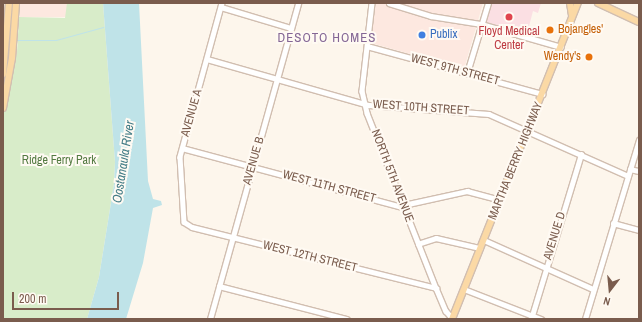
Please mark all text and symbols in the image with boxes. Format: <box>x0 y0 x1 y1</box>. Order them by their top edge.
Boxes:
marker: Floyd Medical Center <box>503 11 515 23</box>
place label: Bojangles' <box>558 23 603 37</box>
place label: Floyd Medical Center <box>478 25 540 53</box>
marker: Bojangles' <box>545 25 555 35</box>
place label: Publix <box>430 28 457 42</box>
district label: DESOTO HOMES <box>278 30 376 46</box>
marker: Publix <box>417 30 427 40</box>
place label: Wendy's <box>544 50 581 64</box>
street label: WEST 9TH STREET <box>409 51 501 89</box>
marker: Wendy's <box>584 52 594 62</box>
street label: AVENUE A <box>178 87 206 139</box>
street label: WEST 10TH STREET <box>372 97 470 119</box>
street label: MARTHA BERRY HIGHWAY <box>486 100 546 222</box>
water label: Oostanaula River <box>110 120 138 204</box>
street label: NORTH 5TH AVENUE <box>368 127 416 225</box>
street label: AVENUE B <box>240 135 268 187</box>
park label: Ridge Ferry Park <box>22 154 96 168</box>
street label: WEST 11TH STREET <box>281 168 377 206</box>
street label: AVENUE D <box>541 210 569 262</box>
street label: WEST 12TH STREET <box>261 238 359 276</box>
north arrow <box>590 270 630 310</box>
scale bar <box>14 284 121 310</box>
text: 200 m <box>19 291 46 307</box>
text: N <box>602 294 612 309</box>

